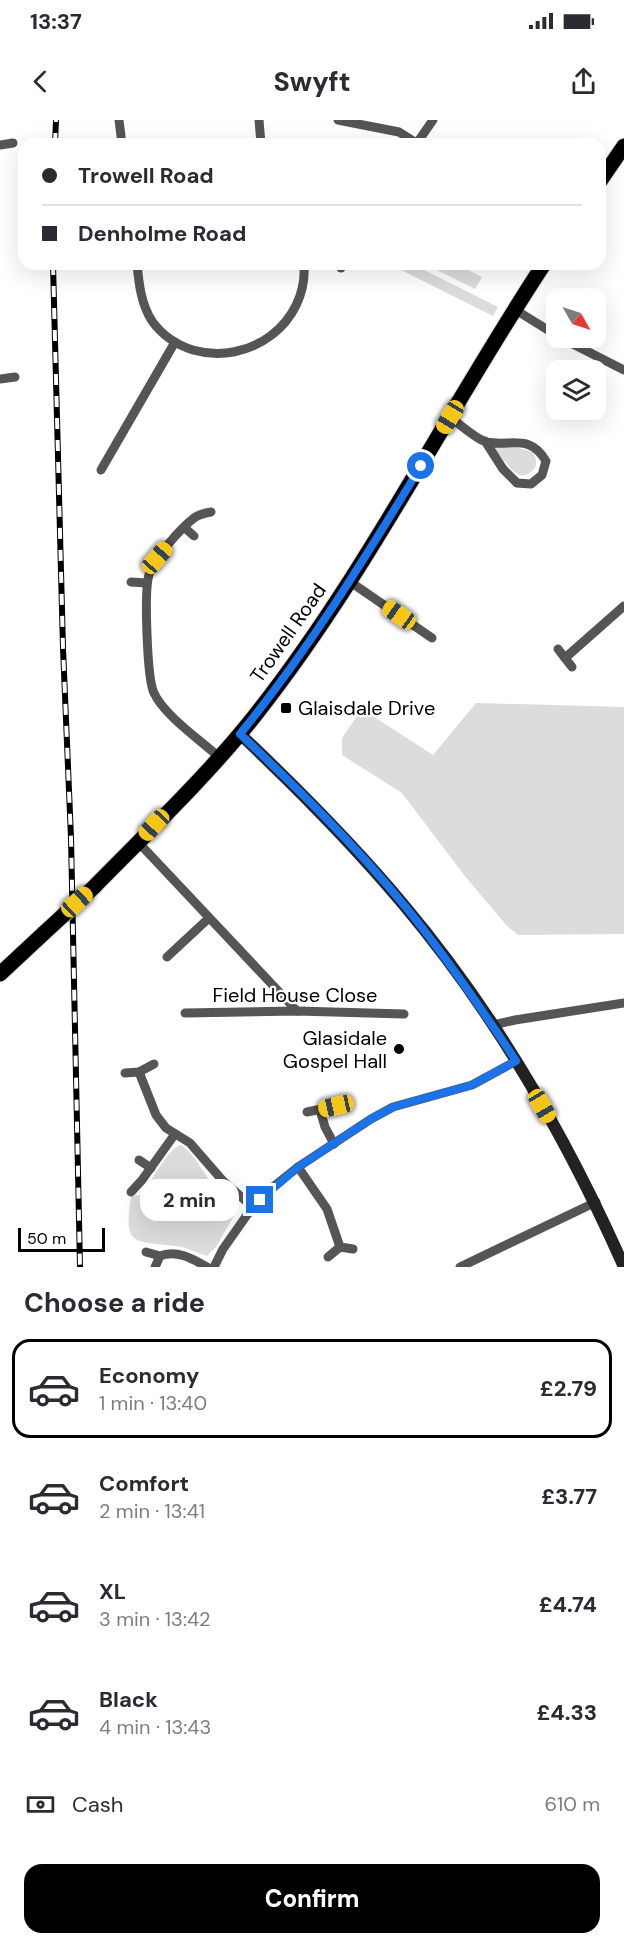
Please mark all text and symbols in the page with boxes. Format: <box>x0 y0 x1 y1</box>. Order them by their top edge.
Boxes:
text: 13:37 <box>30 7 82 36</box>
text: Swyft <box>273 64 351 99</box>
icon: back <box>24 65 57 98</box>
icon: share <box>567 65 600 98</box>
text: Trowell Road <box>78 161 214 190</box>
text: Denholme Road <box>78 219 246 248</box>
north arrow <box>546 288 606 348</box>
map controls <box>546 288 606 420</box>
button: layers <box>546 360 606 420</box>
car <box>433 397 467 437</box>
route start <box>407 452 434 479</box>
car <box>138 539 176 577</box>
street label: Trowell Road <box>244 578 332 688</box>
car <box>379 597 419 633</box>
place label: Glaisdale Drive <box>298 695 435 721</box>
marker: Glaisdale Drive <box>279 701 293 715</box>
car <box>135 806 173 844</box>
car <box>58 883 96 921</box>
street label: Field House Close <box>213 982 377 1008</box>
place label: Glasidale Gospel Hall <box>283 1025 387 1074</box>
marker: Glasidale Gospel Hall <box>392 1042 406 1056</box>
car <box>525 1086 559 1126</box>
car <box>316 1093 356 1119</box>
callout: 2 min <box>140 1179 239 1221</box>
route end <box>246 1186 273 1213</box>
text: 2 min <box>163 1187 216 1213</box>
scale bar <box>18 1225 105 1252</box>
text: 50 m <box>27 1228 66 1249</box>
text: Choose a ride <box>24 1285 205 1320</box>
text: Economy <box>99 1361 199 1390</box>
icon: car <box>27 1362 81 1416</box>
text: £2.79 <box>540 1374 597 1403</box>
text: 1 min · 13:40 <box>99 1390 207 1416</box>
text: Comfort <box>99 1469 189 1498</box>
icon: car <box>27 1470 81 1524</box>
text: £3.77 <box>541 1482 597 1511</box>
text: 2 min · 13:41 <box>99 1498 205 1524</box>
text: XL <box>99 1577 126 1606</box>
icon: car <box>27 1578 81 1632</box>
text: £4.74 <box>539 1590 597 1619</box>
text: 3 min · 13:42 <box>99 1606 211 1632</box>
text: Black <box>99 1685 158 1714</box>
icon: car <box>27 1686 81 1740</box>
text: £4.33 <box>536 1698 597 1727</box>
text: 4 min · 13:43 <box>99 1714 211 1740</box>
icon: cash <box>24 1788 57 1821</box>
text: Cash <box>72 1790 123 1819</box>
text: 610 m <box>544 1791 600 1817</box>
button: Confirm <box>24 1864 600 1933</box>

